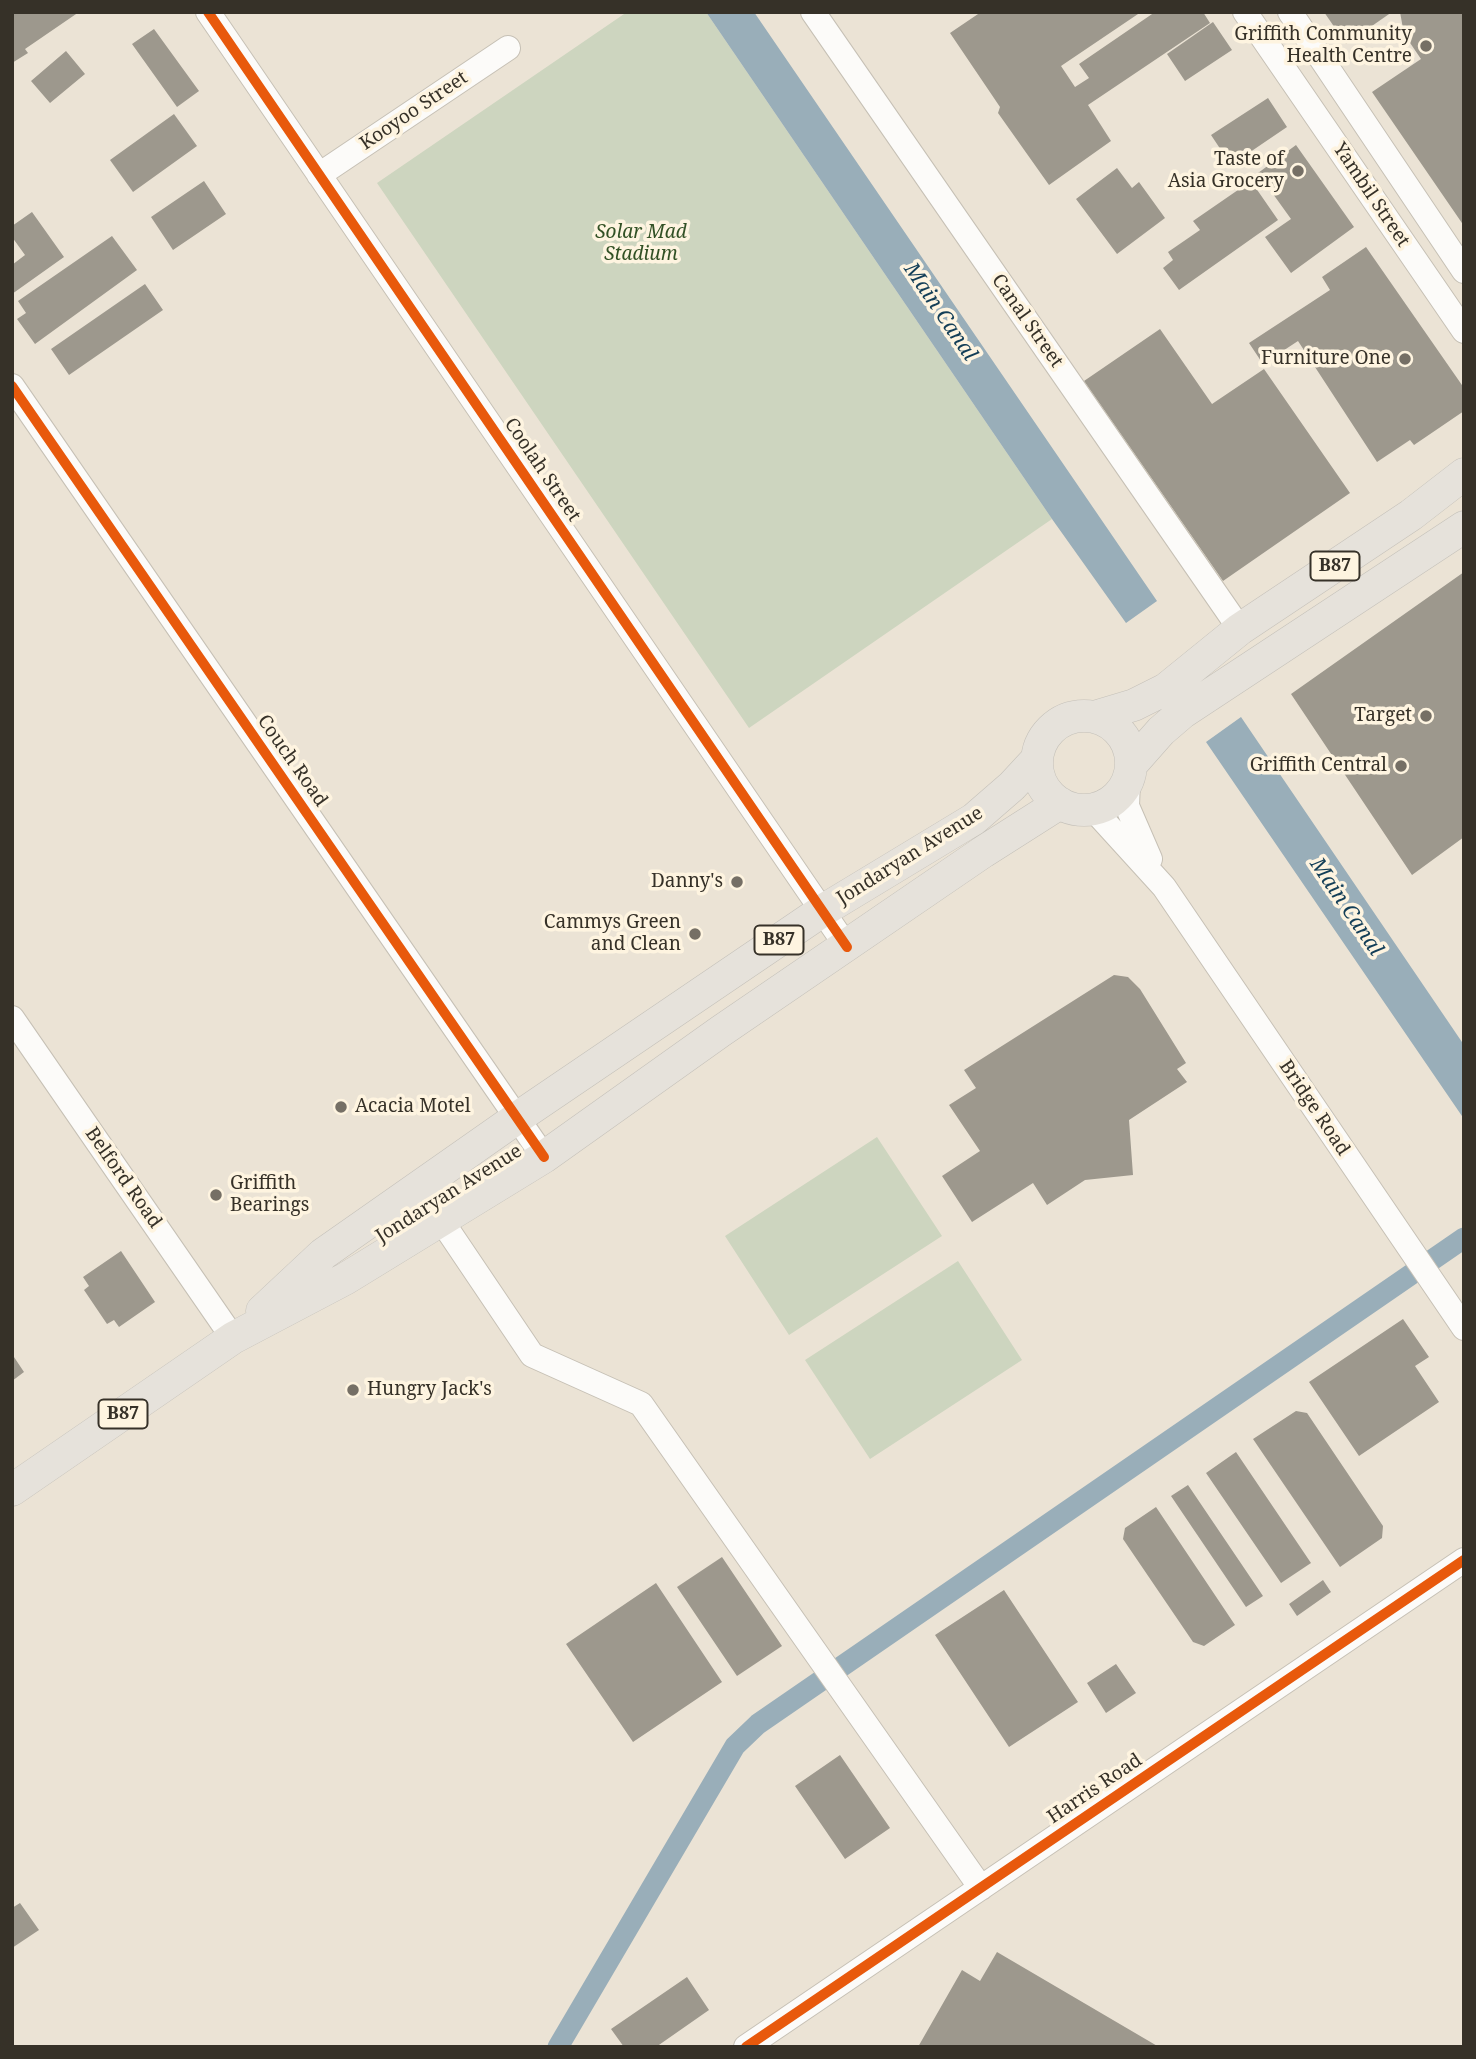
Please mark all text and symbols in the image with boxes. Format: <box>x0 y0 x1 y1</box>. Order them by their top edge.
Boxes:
place label: Griffith Community Health Centre <box>1234 24 1412 68</box>
marker: Griffith Community Health Centre <box>1418 38 1434 54</box>
street label: Kooyoo Street <box>356 67 472 155</box>
street label: Yambil Street <box>1328 138 1414 252</box>
place label: Taste of Asia Grocery <box>1168 149 1284 193</box>
marker: Taste of Asia Grocery <box>1290 163 1306 179</box>
park label: Solar Mad Stadium <box>595 222 687 266</box>
water label: Main Canal <box>898 258 982 366</box>
street label: Canal Street <box>986 270 1068 372</box>
place label: Furniture One <box>1261 348 1391 370</box>
marker: Furniture One <box>1397 351 1413 367</box>
street label: Coolah Street <box>499 414 585 526</box>
road number: B87 <box>1310 552 1360 580</box>
place label: Target <box>1354 705 1412 727</box>
marker: Target <box>1418 708 1434 724</box>
street label: Couch Road <box>252 711 332 811</box>
place label: Griffith Central <box>1250 755 1387 777</box>
marker: Griffith Central <box>1393 758 1409 774</box>
street label: Jondaryan Avenue <box>833 802 987 910</box>
water label: Main Canal <box>1304 853 1388 961</box>
place label: Danny's <box>651 871 723 893</box>
marker: Danny's <box>729 874 745 890</box>
place label: Cammys Green and Clean <box>544 912 681 956</box>
road number: B87 <box>754 925 804 954</box>
marker: Cammys Green and Clean <box>687 926 703 942</box>
street label: Bridge Road <box>1274 1056 1354 1160</box>
place label: Acacia Motel <box>355 1096 471 1118</box>
marker: Acacia Motel <box>333 1099 349 1115</box>
street label: Belford Road <box>80 1123 166 1233</box>
street label: Jondaryan Avenue <box>372 1140 526 1248</box>
place label: Griffith Bearings <box>230 1173 309 1217</box>
marker: Griffith Bearings <box>208 1187 224 1203</box>
place label: Hungry Jack's <box>367 1379 492 1401</box>
marker: Hungry Jack's <box>345 1382 361 1398</box>
road number: B87 <box>99 1400 148 1428</box>
street label: Harris Road <box>1043 1749 1147 1829</box>

